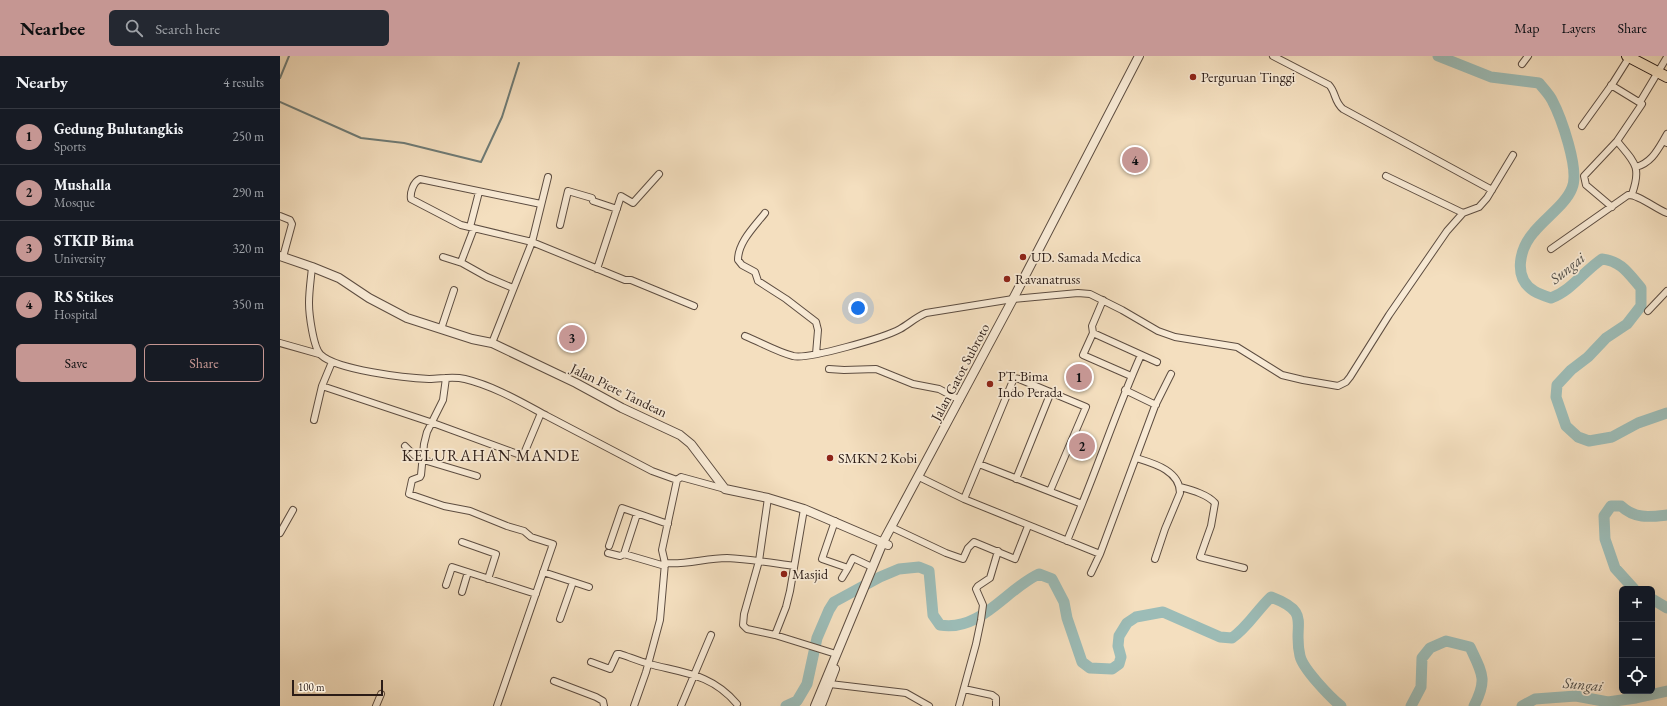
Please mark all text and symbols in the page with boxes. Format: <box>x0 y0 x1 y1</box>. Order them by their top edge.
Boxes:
search box <box>109 10 389 46</box>
text: Nearbee <box>20 16 85 41</box>
icon: search <box>123 17 145 39</box>
text: Search here <box>155 19 220 38</box>
text: Map <box>1514 19 1539 37</box>
text: Layers <box>1561 19 1596 37</box>
text: Share <box>1618 19 1647 37</box>
place label: Perguruan Tinggi <box>1201 68 1296 86</box>
text: Nearby <box>16 71 68 93</box>
marker: Perguruan Tinggi <box>1188 72 1198 82</box>
text: 4 results <box>223 74 264 91</box>
text: Gedung Bulutangkis <box>54 119 183 138</box>
text: 1 <box>26 128 32 145</box>
text: 250 m <box>233 128 264 145</box>
text: Sports <box>54 138 86 155</box>
pin: 4 <box>1122 145 1148 175</box>
text: Mushalla <box>54 175 111 194</box>
text: 2 <box>26 184 32 201</box>
text: 290 m <box>233 184 264 201</box>
text: Mosque <box>54 194 95 211</box>
text: STKIP Bima <box>54 231 134 250</box>
text: 3 <box>26 240 32 257</box>
text: 320 m <box>233 240 264 257</box>
place label: UD. Samada Medica <box>1031 248 1141 266</box>
water label: Sungai <box>1545 248 1589 289</box>
text: University <box>54 250 106 267</box>
marker: UD. Samada Medica <box>1018 252 1028 262</box>
place label: Ravanatruss <box>1015 270 1081 288</box>
marker: Ravanatruss <box>1002 274 1012 284</box>
text: RS Stikes <box>54 287 113 306</box>
text: 4 <box>26 296 32 313</box>
text: 350 m <box>233 296 264 313</box>
your location <box>848 298 868 318</box>
text: Hospital <box>54 306 98 323</box>
street label: Jalan Gatot Subroto <box>926 320 993 425</box>
pin: 3 <box>559 323 585 353</box>
button: Save <box>16 344 136 382</box>
button: Share <box>144 344 264 382</box>
street label: Jalan Piere Tandean <box>567 358 671 421</box>
pin: 1 <box>1066 362 1092 392</box>
place label: PT. Bima Indo Perada <box>998 367 1063 401</box>
marker: PT. Bima Indo Perada <box>985 379 995 389</box>
pin: 2 <box>1069 431 1095 461</box>
district label: KELURAHAN MANDE <box>402 445 580 466</box>
place label: SMKN 2 Kobi <box>838 449 918 467</box>
marker: SMKN 2 Kobi <box>825 453 835 463</box>
place label: Masjid <box>792 565 829 583</box>
marker: Masjid <box>779 569 789 579</box>
map controls <box>1619 586 1655 694</box>
button: + <box>1619 586 1655 622</box>
button: − <box>1619 622 1655 658</box>
button: locate <box>1619 658 1655 694</box>
water label: Sungai <box>1561 673 1604 695</box>
scale bar <box>292 678 383 697</box>
text: 100 m <box>298 680 325 694</box>

